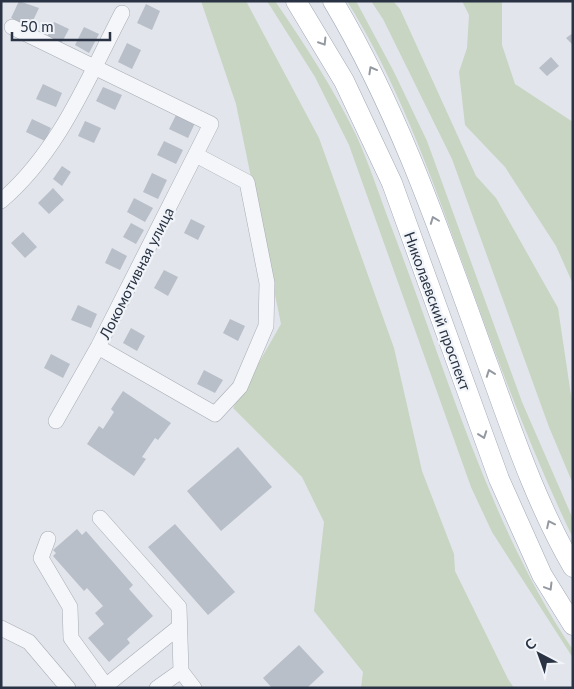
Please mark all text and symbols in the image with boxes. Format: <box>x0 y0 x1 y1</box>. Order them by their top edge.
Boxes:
scale bar <box>12 10 110 42</box>
text: 50 m <box>20 17 54 35</box>
one-way arrow <box>316 37 326 46</box>
one-way arrow <box>368 67 378 76</box>
street label: Локомотивная улица <box>94 204 177 343</box>
one-way arrow <box>430 216 440 225</box>
street label: Николаевский проспект <box>401 229 475 393</box>
one-way arrow <box>486 369 496 377</box>
one-way arrow <box>477 430 487 439</box>
one-way arrow <box>546 520 556 529</box>
one-way arrow <box>543 582 553 591</box>
north arrow <box>514 629 564 679</box>
text: С <box>521 634 540 653</box>

